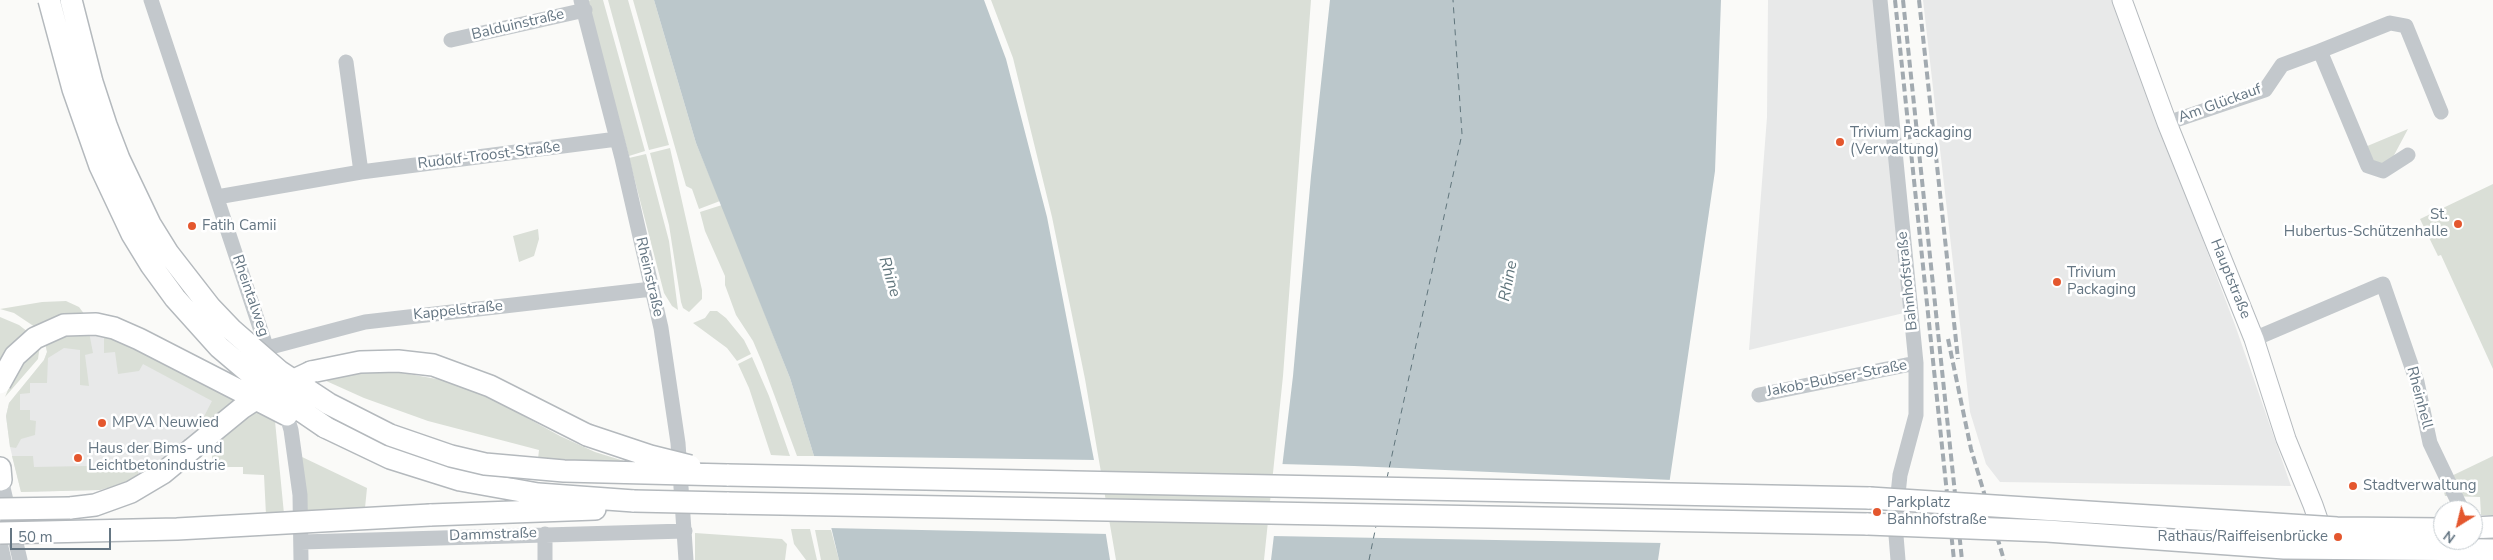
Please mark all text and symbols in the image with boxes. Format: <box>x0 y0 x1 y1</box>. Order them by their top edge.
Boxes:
street label: Balduinstraße <box>470 6 566 44</box>
street label: Am Glückauf <box>2176 81 2264 127</box>
place label: Trivium Packaging (Verwaltung) <box>1850 124 1972 159</box>
marker: Trivium Packaging (Verwaltung) <box>1834 136 1846 148</box>
street label: Rudolf-Troost-Straße <box>417 138 561 174</box>
place label: St. Hubertus-Schützenhalle <box>2284 206 2448 241</box>
place label: Fatih Camii <box>202 217 277 235</box>
marker: St. Hubertus-Schützenhalle <box>2452 218 2464 230</box>
marker: Fatih Camii <box>186 220 198 232</box>
street label: Bahnhofstraße <box>1894 230 1922 332</box>
street label: Rheinstraße <box>631 235 667 319</box>
street label: Hauptstraße <box>2206 236 2254 322</box>
street label: Rheintalweg <box>228 253 272 339</box>
water label: Rhine <box>874 255 904 299</box>
water label: Rhine <box>1496 259 1522 303</box>
place label: Trivium Packaging <box>2067 264 2136 299</box>
marker: Trivium Packaging <box>2051 276 2063 288</box>
street label: Kappelstraße <box>412 297 504 325</box>
street label: Jakob-Bubser-Straße <box>1765 357 1909 401</box>
street label: Rheinhell <box>2402 365 2436 431</box>
place label: MPVA Neuwied <box>112 414 219 432</box>
marker: MPVA Neuwied <box>96 417 108 429</box>
place label: Haus der Bims- und Leichtbetonindustrie <box>88 440 225 475</box>
marker: Haus der Bims- und Leichtbetonindustrie <box>72 452 84 464</box>
place label: Stadtverwaltung <box>2363 477 2477 495</box>
marker: Stadtverwaltung <box>2347 480 2359 492</box>
place label: Parkplatz Bahnhofstraße <box>1887 494 1987 529</box>
north arrow <box>2433 500 2483 550</box>
marker: Parkplatz Bahnhofstraße <box>1871 506 1883 518</box>
scale bar <box>12 518 114 550</box>
street label: Dammstraße <box>449 524 537 546</box>
text: N <box>2440 526 2459 548</box>
text: 50 m <box>18 527 53 547</box>
place label: Rathaus/Raiffeisenbrücke <box>2158 528 2328 546</box>
marker: Rathaus/Raiffeisenbrücke <box>2332 531 2344 543</box>

